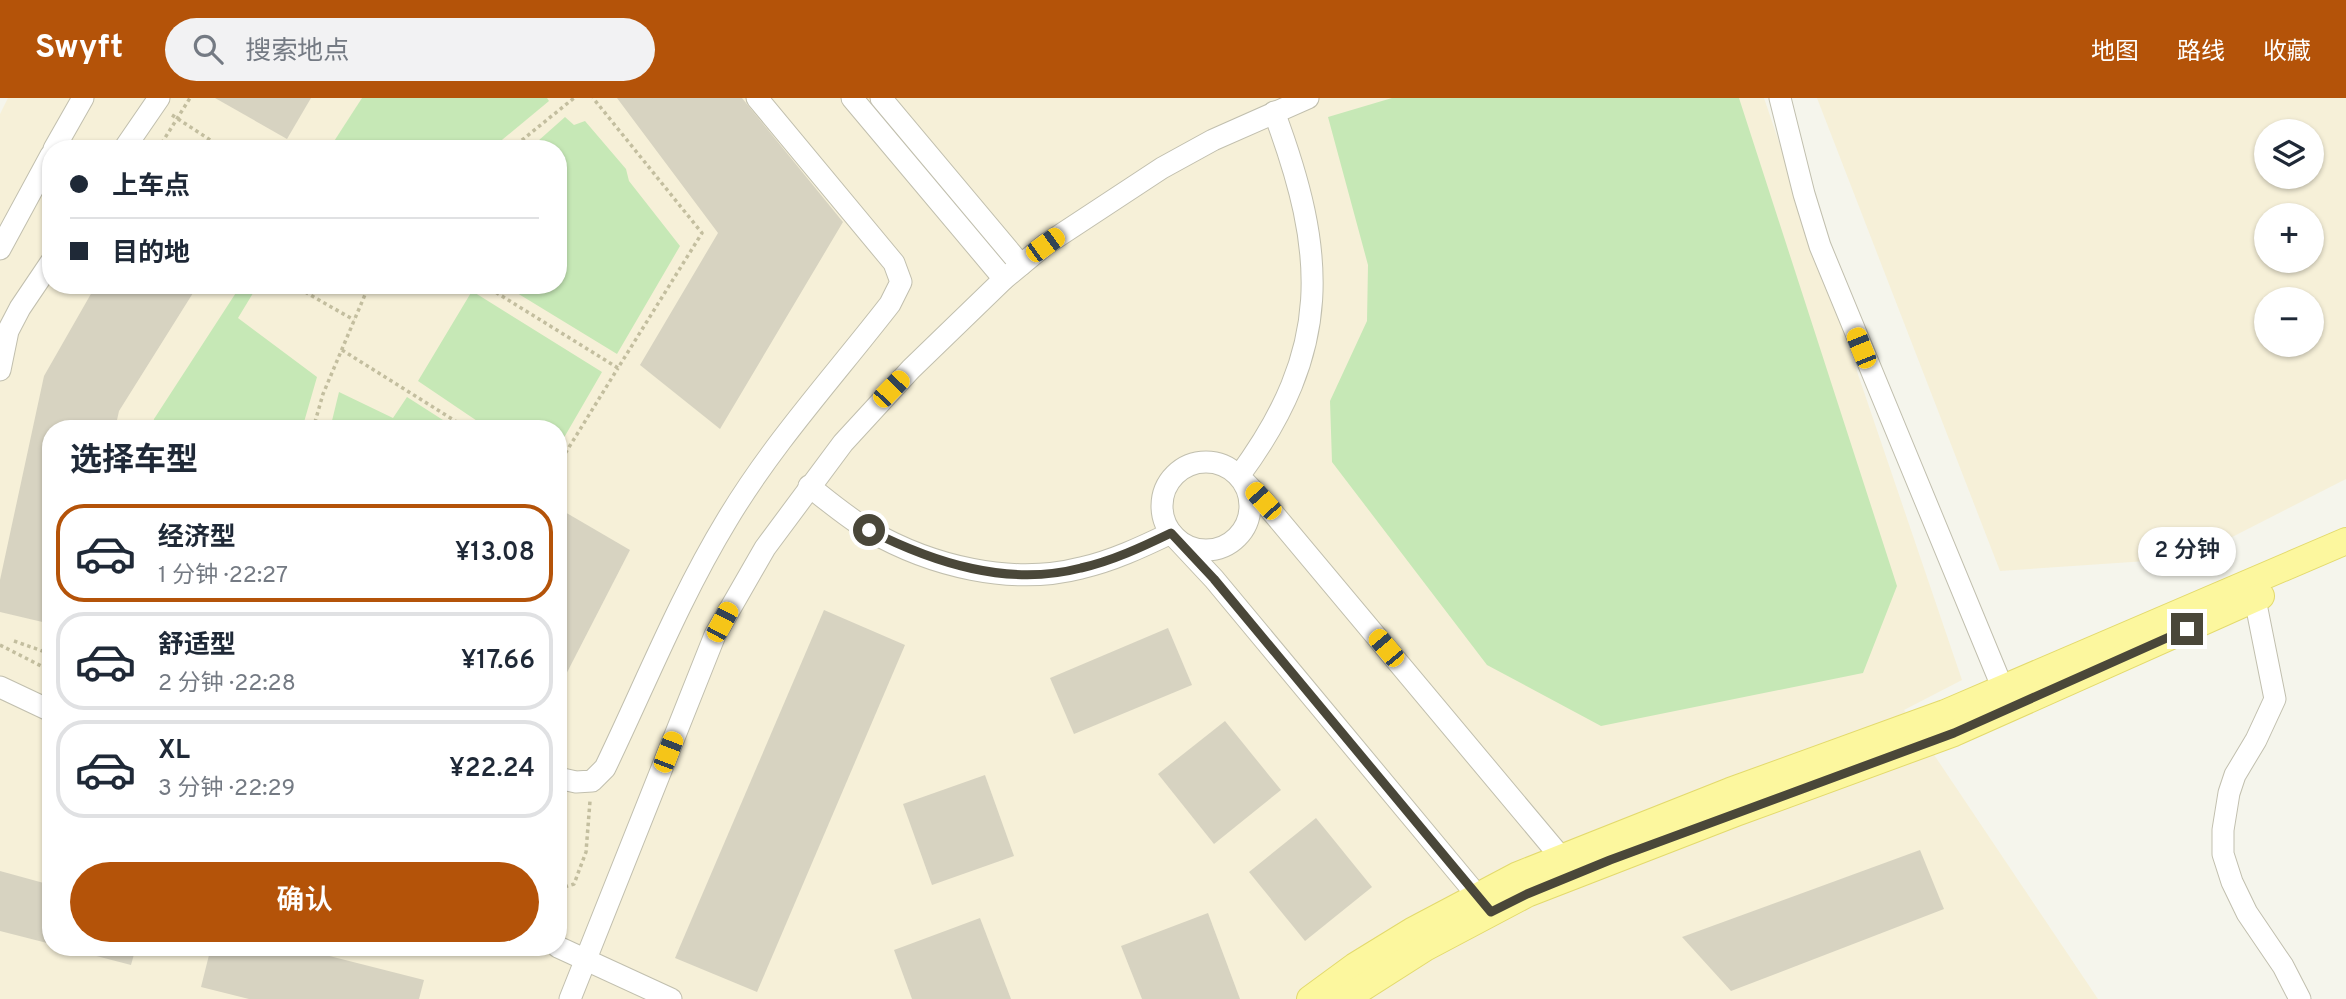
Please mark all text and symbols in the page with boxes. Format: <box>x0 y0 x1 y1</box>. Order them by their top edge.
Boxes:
search box <box>165 18 655 81</box>
text: Swyft <box>35 28 123 70</box>
icon: search <box>189 30 227 68</box>
text: 搜索地点 <box>245 36 349 69</box>
text: 地图 <box>2091 38 2139 68</box>
text: 路线 <box>2177 38 2225 68</box>
text: 收藏 <box>2263 38 2311 68</box>
map controls <box>2254 119 2324 357</box>
button: layers <box>2254 119 2324 189</box>
text: 上车点 <box>112 171 190 204</box>
button: + <box>2254 203 2324 273</box>
car <box>1022 224 1069 266</box>
text: 目的地 <box>112 238 190 271</box>
button: − <box>2254 287 2324 357</box>
car <box>1844 325 1879 371</box>
car <box>869 367 914 411</box>
text: 选择车型 <box>70 442 198 482</box>
car <box>1242 478 1285 524</box>
route start <box>853 514 885 546</box>
icon: car <box>74 522 137 585</box>
text: 经济型 <box>158 522 236 555</box>
callout: 2 分钟 <box>2138 528 2236 576</box>
text: ¥13.08 <box>455 537 535 570</box>
text: 2 分钟 <box>2154 537 2220 566</box>
text: 1 分钟 · 22:27 <box>158 562 288 591</box>
car <box>703 599 742 645</box>
route end <box>2171 613 2203 645</box>
car <box>1365 625 1408 671</box>
icon: car <box>74 630 137 693</box>
text: 舒适型 <box>158 630 236 663</box>
text: ¥17.66 <box>461 645 535 678</box>
text: 2 分钟 · 22:28 <box>158 670 296 699</box>
car <box>651 729 686 775</box>
text: XL <box>158 735 190 768</box>
icon: car <box>74 738 137 801</box>
text: ¥22.24 <box>449 753 535 786</box>
text: 3 分钟 · 22:29 <box>158 775 295 804</box>
button: 确认 <box>70 862 539 942</box>

